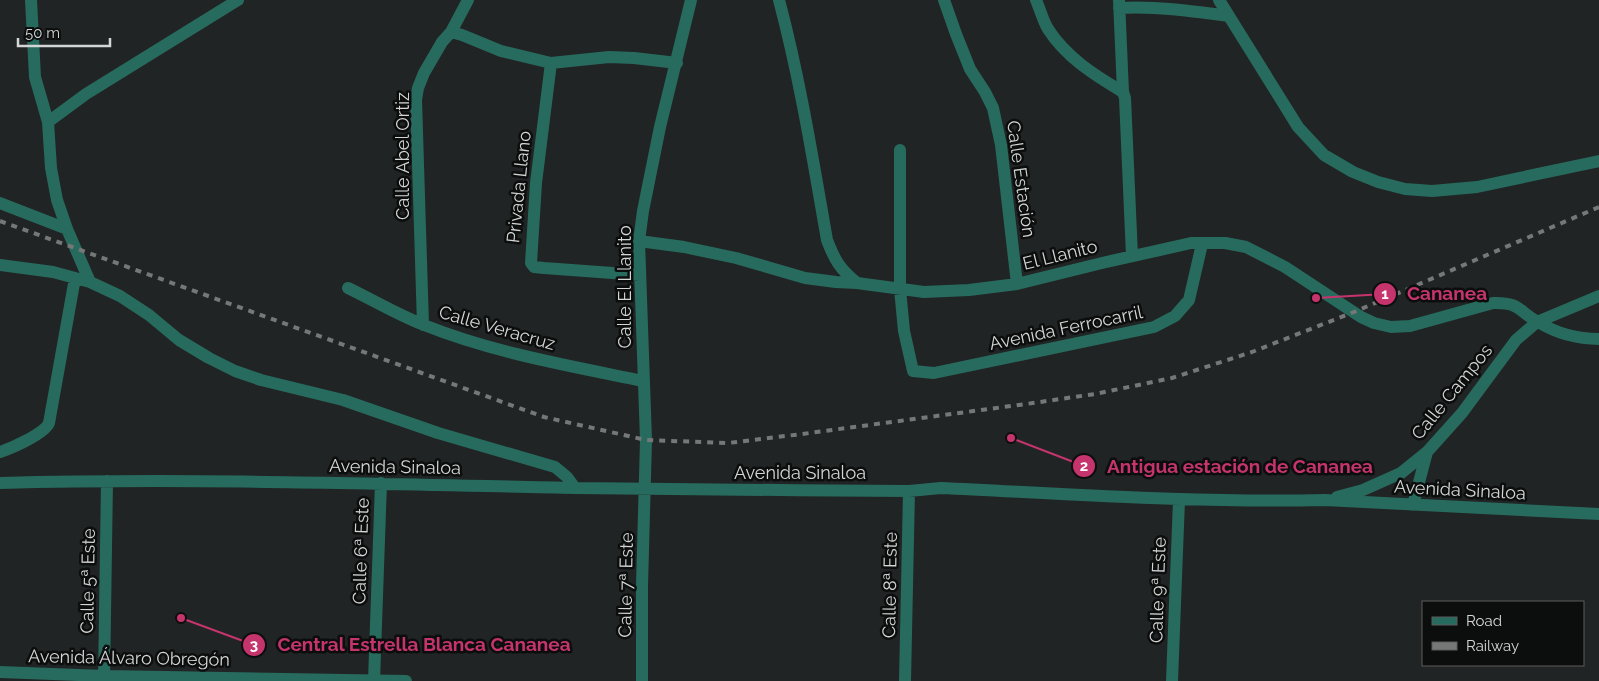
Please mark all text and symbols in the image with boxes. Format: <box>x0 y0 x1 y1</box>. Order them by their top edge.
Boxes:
scale bar <box>18 15 110 47</box>
text: 50 m <box>25 24 60 42</box>
street label: Calle Abel Ortiz <box>392 92 413 220</box>
street label: Calle Estación <box>1003 119 1040 239</box>
street label: Privada Llano <box>502 130 535 244</box>
street label: Calle El Llanito <box>614 225 635 349</box>
street label: El Llanito <box>1020 235 1100 274</box>
callout: Cananea <box>1372 277 1497 311</box>
text: Cananea <box>1407 282 1487 304</box>
text: 1 <box>1381 285 1389 303</box>
street label: Calle Veracruz <box>437 301 558 354</box>
street label: Avenida Ferrocarril <box>987 301 1145 354</box>
street label: Calle Campos <box>1407 340 1497 443</box>
callout: Antigua estación de Cananea <box>1072 449 1383 483</box>
street label: Avenida Sinaloa <box>329 455 461 478</box>
text: Antigua estación de Cananea <box>1107 455 1373 477</box>
text: 2 <box>1080 457 1088 475</box>
street label: Avenida Sinaloa <box>734 462 866 483</box>
street label: Avenida Sinaloa <box>1394 476 1526 503</box>
street label: Calle 6ª Este <box>348 497 373 605</box>
street label: Calle 5ª Este <box>76 528 99 634</box>
street label: Calle 8ª Este <box>878 531 901 638</box>
street label: Calle 7ª Este <box>614 532 637 638</box>
street label: Calle 9ª Este <box>1145 536 1170 643</box>
legend <box>1422 601 1584 666</box>
text: Road <box>1466 612 1502 630</box>
callout: Central Estrella Blanca Cananea <box>242 628 580 662</box>
text: Central Estrella Blanca Cananea <box>277 633 571 655</box>
text: 3 <box>250 636 258 654</box>
text: Railway <box>1466 637 1519 655</box>
street label: Avenida Álvaro Obregón <box>28 644 230 670</box>

